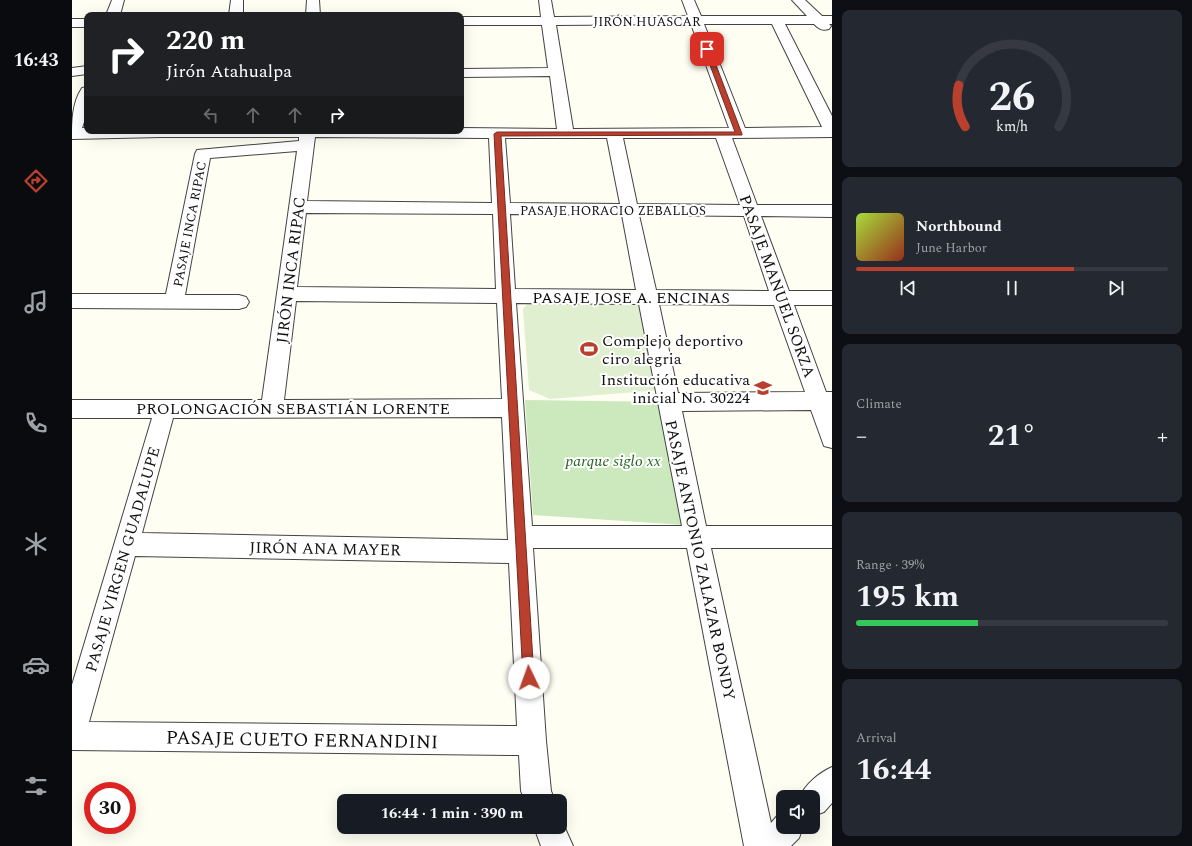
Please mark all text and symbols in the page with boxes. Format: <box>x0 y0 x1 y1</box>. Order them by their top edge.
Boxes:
street label: JIRÓN HUASCAR <box>593 12 701 32</box>
text: 220 m <box>166 19 245 62</box>
icon: right <box>100 28 152 80</box>
pin <box>690 32 724 66</box>
icon: arrive <box>696 38 718 60</box>
text: 16:43 <box>13 47 59 74</box>
text: Jirón Atahualpa <box>166 58 292 85</box>
text: 26 <box>989 65 1035 128</box>
icon: left <box>200 104 222 126</box>
icon: ahead <box>242 104 264 126</box>
icon: ahead <box>284 104 306 126</box>
icon: right <box>326 104 348 126</box>
text: km/h <box>996 115 1028 137</box>
street label: PASAJE INCA RIPAC <box>168 160 212 289</box>
icon: directions <box>22 167 50 195</box>
street label: PASAJE MANUEL SORZA <box>733 191 821 381</box>
street label: JIRÓN INCA RIPAC <box>270 195 312 345</box>
street label: PASAJE HORACIO ZEBALLOS <box>520 201 706 221</box>
text: Northbound <box>916 215 1002 238</box>
text: June Harbor <box>916 238 987 258</box>
icon: previous <box>897 277 919 299</box>
icon: pause <box>1001 277 1023 299</box>
icon: next <box>1105 277 1127 299</box>
street label: PASAJE JOSE A. ENCINAS <box>532 286 730 310</box>
icon: music <box>22 288 50 316</box>
place label: Complejo deportivo ciro alegria <box>602 329 743 371</box>
sports icon: Complejo deportivo ciro alegria <box>579 339 599 359</box>
place label: Institución educativa inicial No. 30224 <box>600 368 750 410</box>
school or university icon: Institución educativa inicial No. 30224 <box>753 378 773 398</box>
text: Climate <box>856 394 902 414</box>
street label: PROLONGACIÓN SEBASTIÁN LORENTE <box>136 397 450 421</box>
icon: phone <box>22 409 50 437</box>
text: 21° <box>988 413 1036 459</box>
street label: PASAJE ANTONIO ZALAZAR BONDY <box>659 418 742 703</box>
text: − <box>856 420 867 453</box>
text: + <box>1157 420 1168 453</box>
street label: PASAJE VIRGEN GUADALUPE <box>79 444 167 675</box>
park label: parque siglo xx <box>564 449 661 473</box>
icon: climate <box>22 530 50 558</box>
street label: JIRÓN ANA MAYER <box>249 536 401 562</box>
text: Range · 39% <box>856 555 924 575</box>
text: 195 km <box>856 574 959 620</box>
icon: car <box>22 651 50 679</box>
position arrow <box>508 657 550 699</box>
street label: PASAJE CUETO FERNANDINI <box>166 724 438 757</box>
text: Arrival <box>856 728 897 748</box>
text: 16:44 <box>856 747 931 793</box>
icon: filters <box>22 772 50 800</box>
speed limit sign: 30 <box>84 782 136 834</box>
map controls <box>776 790 820 834</box>
button: sound <box>776 790 820 834</box>
text: 16:44 · 1 min · 390 m <box>381 802 523 825</box>

